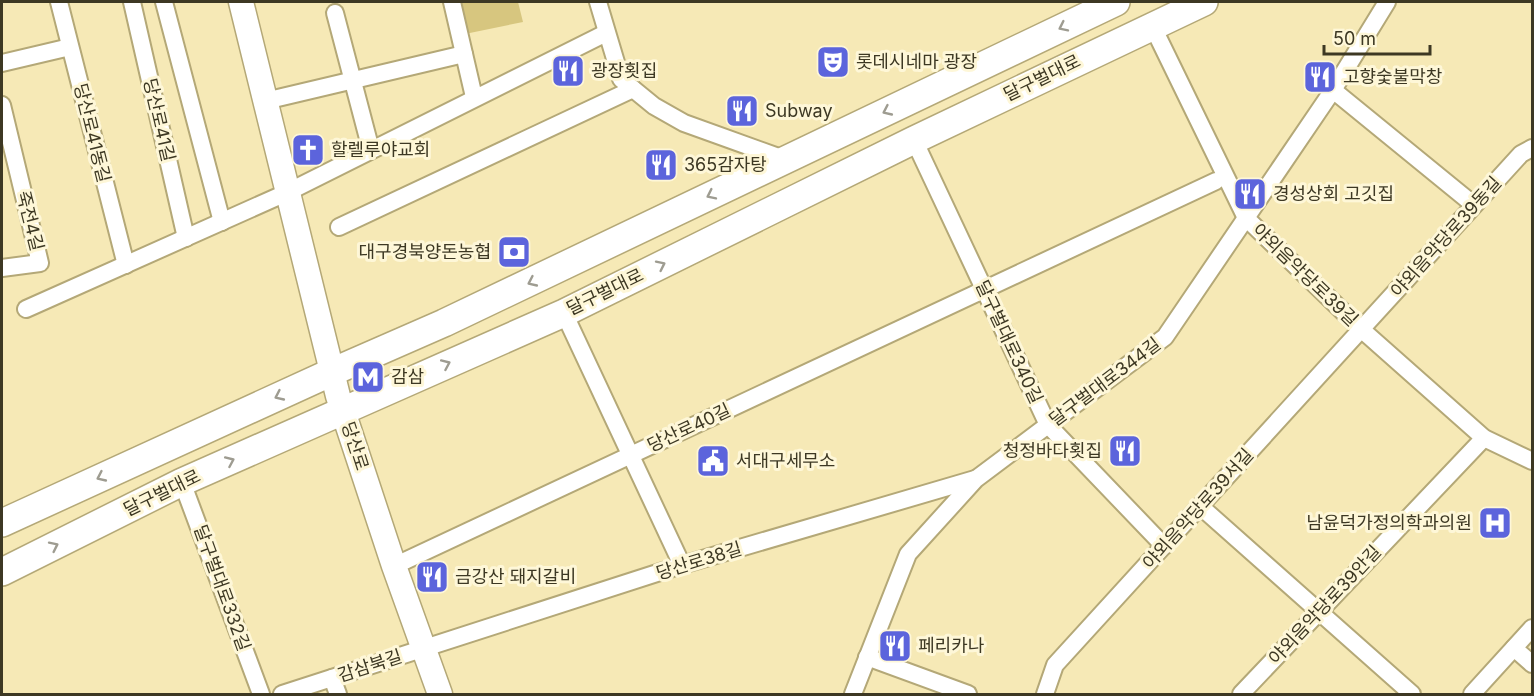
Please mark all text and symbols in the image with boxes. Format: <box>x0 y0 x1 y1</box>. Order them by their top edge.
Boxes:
scale bar <box>1324 18 1430 56</box>
one-way arrow <box>1058 19 1069 31</box>
text: 50 m <box>1333 28 1376 49</box>
theatre icon: 롯데시네마 광장 <box>815 44 851 80</box>
street label: 달구벌대로 <box>1000 50 1084 105</box>
place label: 롯데시네마 광장 <box>856 51 977 72</box>
restaurant icon: 광장횟집 <box>550 53 586 89</box>
restaurant icon: 고향숯불막창 <box>1302 59 1338 95</box>
place label: 광장횟집 <box>591 60 657 81</box>
place label: 고향숯불막창 <box>1343 66 1442 87</box>
street label: 당산로41길 <box>140 76 179 164</box>
street label: 당산로41동길 <box>70 81 115 185</box>
restaurant icon: Subway <box>724 93 760 129</box>
place label: Subway <box>765 100 833 121</box>
one-way arrow <box>883 104 894 116</box>
church icon: 할렐루야교회 <box>290 132 326 168</box>
place label: 할렐루야교회 <box>331 139 430 160</box>
restaurant icon: 365감자탕 <box>643 147 679 183</box>
place label: 365감자탕 <box>684 154 767 175</box>
street label: 야외음악당로39동길 <box>1386 172 1505 301</box>
restaurant icon: 경성상회 고깃집 <box>1232 176 1268 212</box>
place label: 경성상회 고깃집 <box>1273 183 1394 204</box>
one-way arrow <box>707 188 717 199</box>
street label: 죽전4길 <box>13 189 48 253</box>
street label: 야외음악당로39길 <box>1248 219 1362 330</box>
bank icon: 대구경북양돈농협 <box>496 234 532 270</box>
place label: 대구경북양돈농협 <box>359 241 491 262</box>
one-way arrow <box>655 260 666 272</box>
street label: 달구벌대로 <box>563 264 647 319</box>
one-way arrow <box>527 274 538 286</box>
street label: 달구벌대로340길 <box>972 277 1047 407</box>
street label: 달구벌대로344길 <box>1045 333 1164 430</box>
metro station icon: 감삼 <box>350 359 386 395</box>
one-way arrow <box>440 360 451 372</box>
place label: 감삼 <box>391 366 424 387</box>
one-way arrow <box>274 389 285 401</box>
street label: 당산로40길 <box>644 399 734 456</box>
street label: 당산로 <box>338 419 373 473</box>
restaurant icon: 청정바다횟집 <box>1107 433 1143 469</box>
place label: 청정바다횟집 <box>1003 440 1102 461</box>
public building icon: 서대구세무소 <box>695 443 731 479</box>
street label: 야외음악당로39서길 <box>1138 444 1257 573</box>
place label: 서대구세무소 <box>736 450 835 471</box>
one-way arrow <box>223 456 234 468</box>
street label: 달구벌대로 <box>120 465 204 520</box>
one-way arrow <box>97 470 108 482</box>
hospital icon: 남윤덕가정의학과의원 <box>1477 505 1513 541</box>
place label: 남윤덕가정의학과의원 <box>1306 512 1472 533</box>
street label: 달구벌대로332길 <box>190 522 255 654</box>
street label: 당산로38길 <box>653 538 744 584</box>
one-way arrow <box>48 541 59 553</box>
street label: 야외음악당로39안길 <box>1264 541 1385 668</box>
restaurant icon: 금강산 돼지갈비 <box>414 559 450 595</box>
place label: 금강산 돼지갈비 <box>455 566 576 587</box>
restaurant icon: 페리카나 <box>877 628 913 664</box>
place label: 페리카나 <box>918 635 984 656</box>
street label: 감삼북길 <box>335 645 405 686</box>

